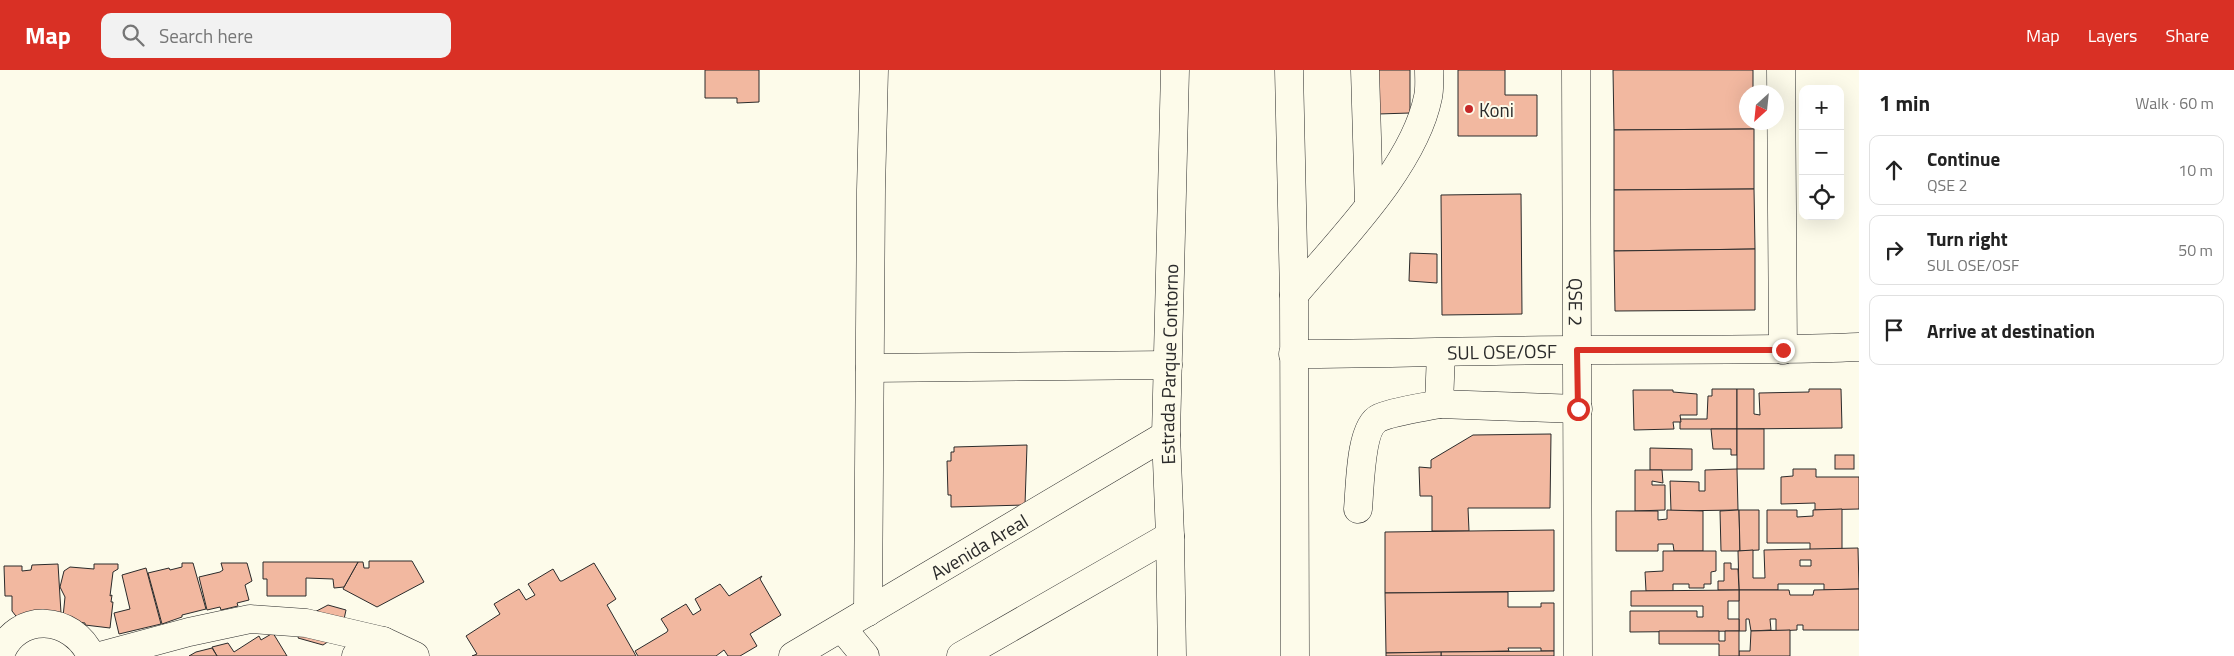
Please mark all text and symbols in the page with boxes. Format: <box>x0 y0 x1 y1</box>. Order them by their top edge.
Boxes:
search box <box>101 13 451 58</box>
text: Map <box>25 17 71 53</box>
icon: search <box>119 21 147 49</box>
text: Search here <box>159 21 253 50</box>
text: Map <box>2026 22 2060 49</box>
text: Layers <box>2088 22 2137 49</box>
text: Share <box>2165 22 2209 49</box>
north arrow <box>1739 85 1784 130</box>
map controls <box>1799 85 1844 220</box>
button: + <box>1799 85 1844 130</box>
text: 1 min <box>1879 87 1930 119</box>
text: Walk · 60 m <box>2135 91 2214 115</box>
place label: Koni <box>1479 95 1514 124</box>
marker: Koni <box>1463 103 1475 115</box>
button: − <box>1799 130 1844 175</box>
text: Continue <box>1927 144 2000 173</box>
icon: ahead <box>1880 156 1908 184</box>
text: 10 m <box>2178 158 2213 182</box>
text: QSE 2 <box>1927 173 1968 197</box>
button: locate <box>1799 175 1844 220</box>
text: Turn right <box>1927 224 2008 253</box>
icon: right <box>1880 236 1908 264</box>
text: 50 m <box>2178 238 2213 262</box>
text: SUL OSE/OSF <box>1927 253 2019 277</box>
street label: Estrada Parque Contorno <box>1151 263 1185 465</box>
street label: QSE 2 <box>1562 278 1591 326</box>
icon: arrive <box>1880 316 1908 344</box>
text: Arrive at destination <box>1927 316 2095 345</box>
street label: SUL OSE/OSF <box>1447 336 1557 366</box>
route end <box>1772 339 1795 362</box>
route start <box>1567 398 1590 421</box>
street label: Avenida Areal <box>925 506 1033 586</box>

